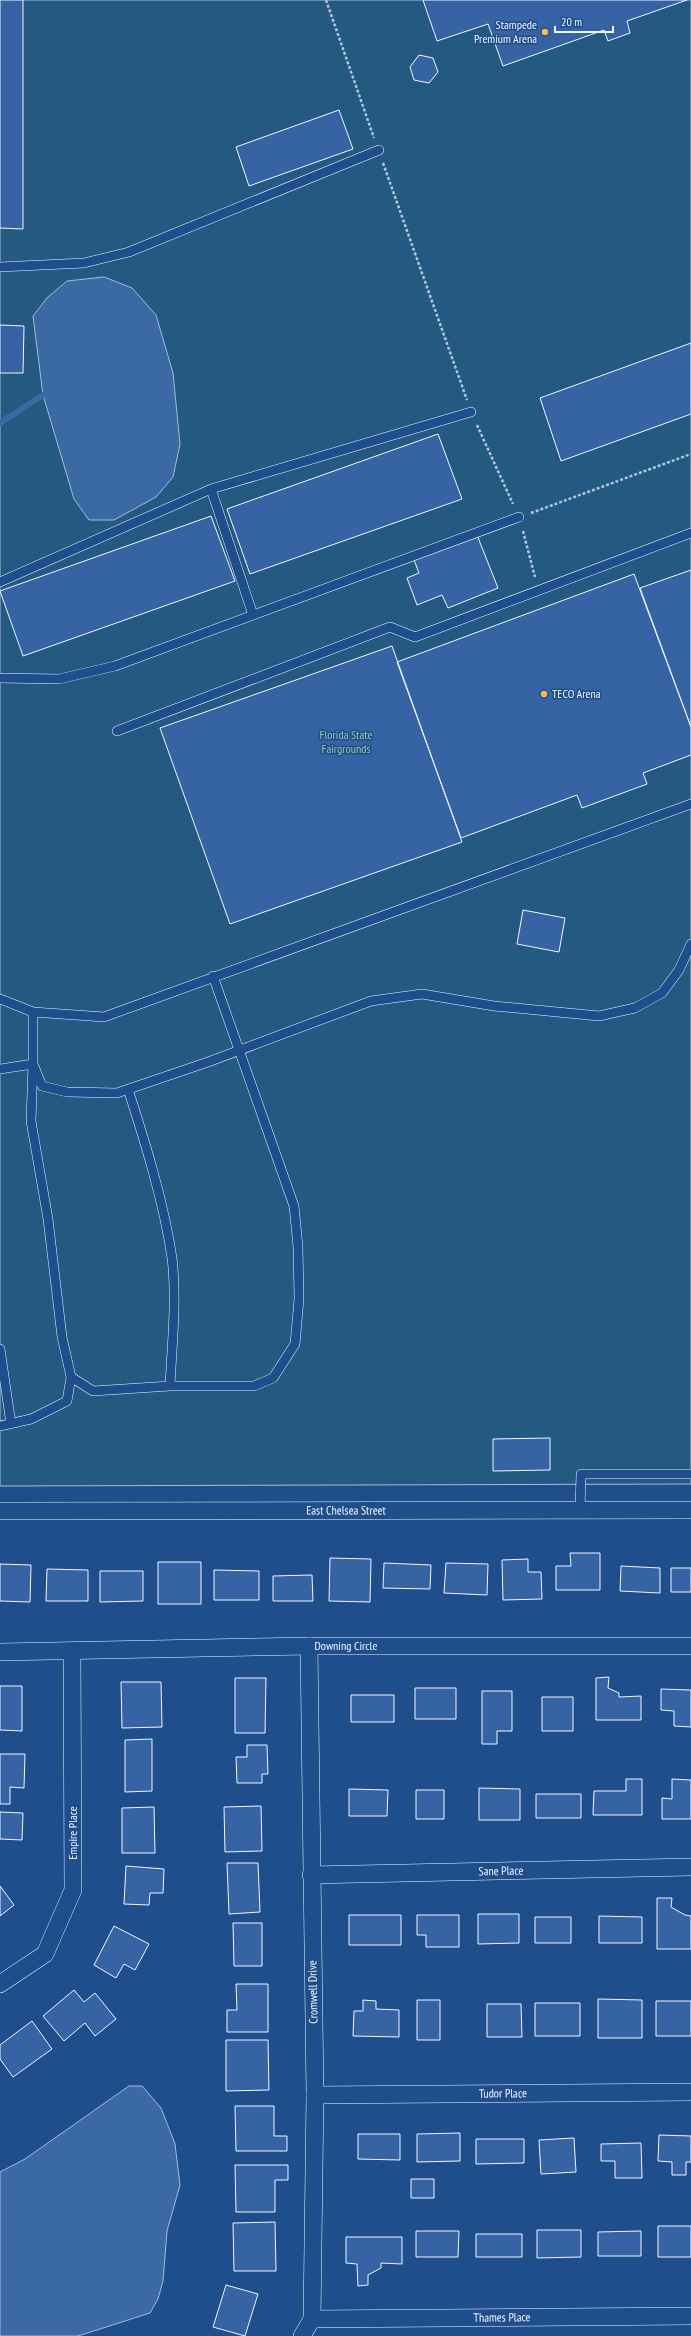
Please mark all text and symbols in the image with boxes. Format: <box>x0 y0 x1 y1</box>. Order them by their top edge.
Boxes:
scale bar <box>555 8 613 34</box>
text: 20 m <box>561 14 582 29</box>
place label: Stampede Premium Arena <box>474 17 537 46</box>
marker: Stampede Premium Arena <box>540 27 550 37</box>
place label: TECO Arena <box>552 686 601 701</box>
marker: TECO Arena <box>539 689 549 699</box>
park label: Florida State Fairgrounds <box>320 727 372 756</box>
street label: East Chelsea Street <box>306 1502 387 1518</box>
street label: Downing Circle <box>315 1638 377 1653</box>
street label: Empire Place <box>65 1806 80 1860</box>
street label: Sane Place <box>478 1863 524 1878</box>
street label: Cromwell Drive <box>304 1960 321 2024</box>
street label: Tudor Place <box>479 2085 527 2101</box>
street label: Thames Place <box>473 2309 531 2325</box>

